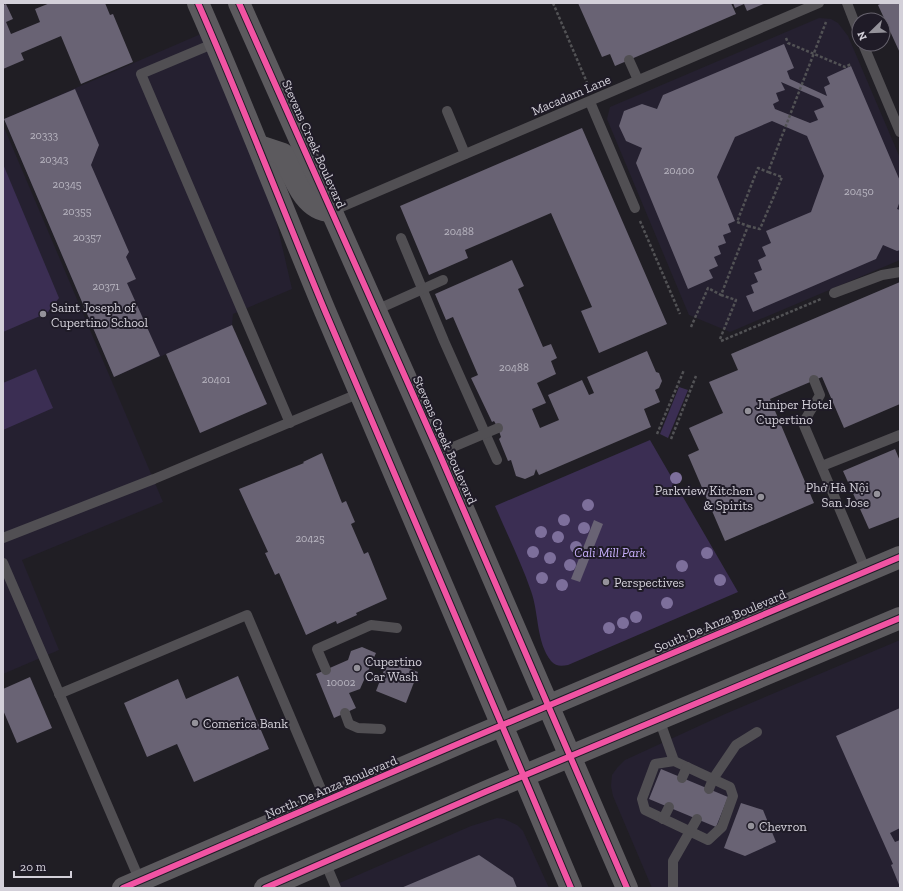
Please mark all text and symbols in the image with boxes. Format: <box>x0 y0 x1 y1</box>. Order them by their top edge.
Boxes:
north arrow <box>851 12 891 52</box>
text: N <box>854 29 870 42</box>
street label: Macadam Lane <box>529 72 613 118</box>
street label: Stevens Creek Boulevard <box>279 78 349 210</box>
house number: 20333 <box>30 129 58 142</box>
house number: 20343 <box>40 153 68 166</box>
house number: 20400 <box>664 164 694 177</box>
house number: 20345 <box>53 178 82 191</box>
house number: 20450 <box>844 185 874 198</box>
house number: 20355 <box>63 205 92 218</box>
house number: 20488 <box>444 225 474 238</box>
house number: 20357 <box>73 231 101 244</box>
house number: 20371 <box>93 280 120 293</box>
place label: Saint Joseph of Cupertino School <box>51 300 148 330</box>
marker: Saint Joseph of Cupertino School <box>38 309 48 319</box>
house number: 20488 <box>499 361 529 374</box>
house number: 20401 <box>202 373 231 386</box>
street label: Stevens Creek Boulevard <box>410 374 480 506</box>
place label: Juniper Hotel Cupertino <box>756 397 833 427</box>
marker: Juniper Hotel Cupertino <box>743 406 753 416</box>
place label: Phở Hà Nội San Jose <box>806 480 869 510</box>
place label: Parkview Kitchen & Spirits <box>655 483 754 513</box>
marker: Phở Hà Nội San Jose <box>872 489 882 499</box>
marker: Parkview Kitchen & Spirits <box>756 492 766 502</box>
house number: 20425 <box>295 532 325 545</box>
park label: Cali Mill Park <box>574 545 646 560</box>
place label: Perspectives <box>614 575 685 590</box>
marker: Perspectives <box>601 577 611 587</box>
street label: South De Anza Boulevard <box>652 586 788 656</box>
place label: Cupertino Car Wash <box>365 654 422 684</box>
marker: Cupertino Car Wash <box>352 663 362 673</box>
house number: 10002 <box>327 676 356 689</box>
place label: Comerica Bank <box>203 716 288 731</box>
marker: Comerica Bank <box>190 718 200 728</box>
street label: North De Anza Boulevard <box>263 752 399 822</box>
place label: Chevron <box>759 819 807 834</box>
marker: Chevron <box>746 821 756 831</box>
scale bar <box>14 853 71 879</box>
text: 20 m <box>20 860 47 874</box>

